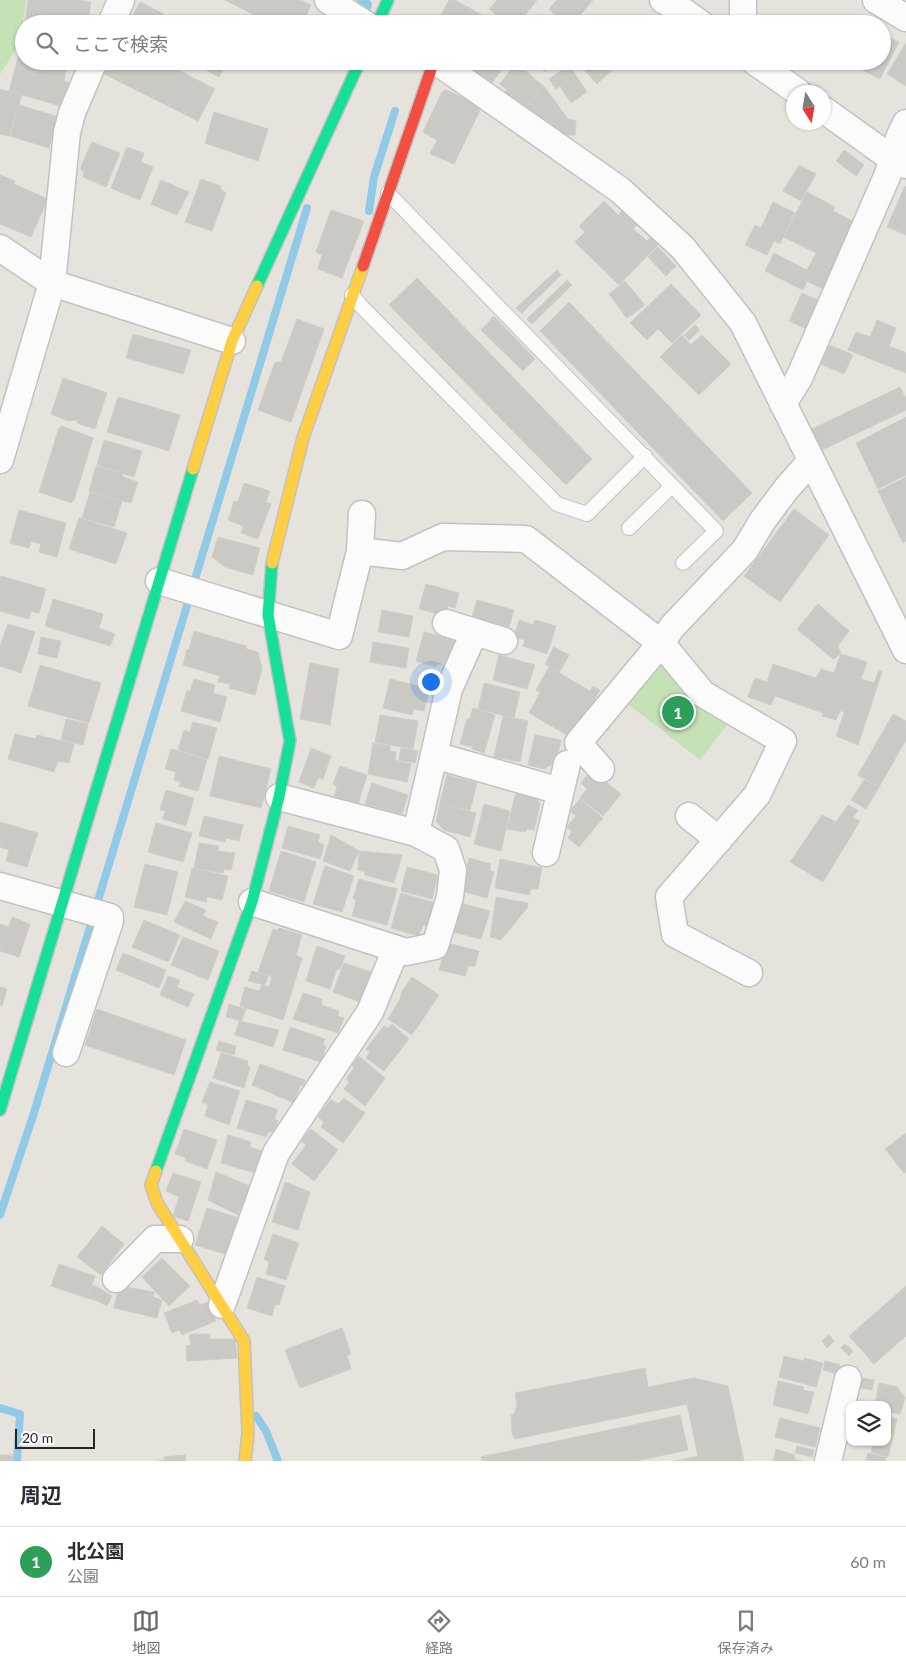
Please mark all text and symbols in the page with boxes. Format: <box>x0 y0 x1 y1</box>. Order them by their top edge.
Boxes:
search box <box>15 15 891 70</box>
icon: search <box>33 29 61 57</box>
text: ここで検索 <box>73 32 168 55</box>
north arrow <box>786 85 831 130</box>
your location <box>418 669 444 695</box>
pin: 1 <box>662 693 694 731</box>
map controls <box>846 1401 891 1446</box>
button: layers <box>846 1401 891 1446</box>
scale bar <box>15 1426 95 1449</box>
text: 20 m <box>22 1429 53 1446</box>
text: 周辺 <box>20 1482 62 1507</box>
text: 北公園 <box>67 1539 124 1562</box>
text: 1 <box>31 1552 41 1571</box>
text: 60 m <box>850 1552 886 1571</box>
text: 公園 <box>67 1566 99 1585</box>
tab: 地図 <box>132 1607 160 1657</box>
tab: 経路 <box>425 1607 453 1657</box>
tab: 保存済み <box>718 1607 774 1657</box>

